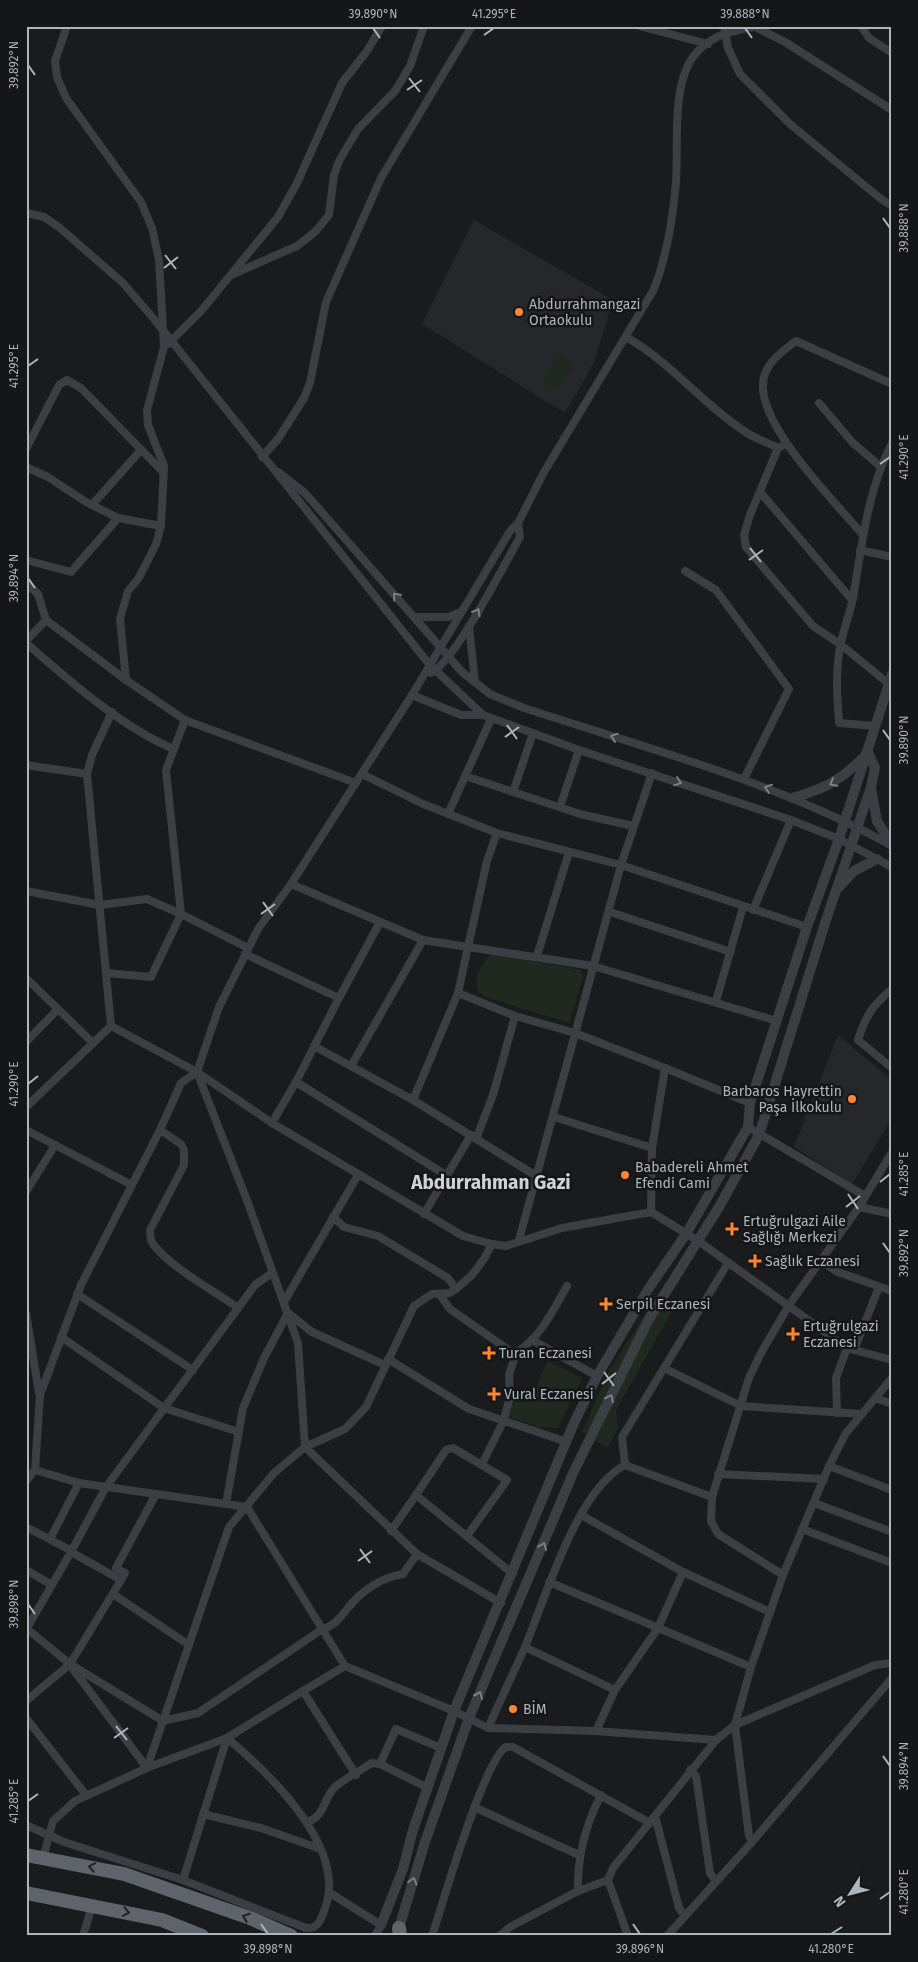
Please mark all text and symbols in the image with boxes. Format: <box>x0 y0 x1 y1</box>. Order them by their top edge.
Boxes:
text: 39.890°N <box>349 7 397 21</box>
text: 41.295°E <box>472 7 516 21</box>
text: 39.888°N <box>720 7 770 21</box>
text: 39.892°N <box>7 41 21 89</box>
text: 39.888°N <box>897 203 911 253</box>
place label: Abdurrahmangazi Ortaokulu <box>529 296 641 329</box>
marker: Abdurrahmangazi Ortaokulu <box>513 306 525 318</box>
text: 41.295°E <box>7 344 21 388</box>
text: 41.290°E <box>897 434 911 480</box>
text: 39.894°N <box>7 554 21 602</box>
one-way arrow <box>392 592 401 601</box>
one-way arrow <box>471 608 481 617</box>
text: 39.890°N <box>897 716 911 764</box>
one-way arrow <box>610 733 618 743</box>
one-way arrow <box>673 776 681 786</box>
one-way arrow <box>829 777 838 787</box>
one-way arrow <box>764 784 773 794</box>
text: 41.290°E <box>7 1061 21 1107</box>
place label: Barbaros Hayrettin Paşa İlkokulu <box>723 1083 842 1116</box>
marker: Barbaros Hayrettin Paşa İlkokulu <box>846 1093 858 1105</box>
text: 41.285°E <box>897 1152 911 1196</box>
place label: Babadereli Ahmet Efendi Cami <box>635 1159 749 1192</box>
marker: Babadereli Ahmet Efendi Cami <box>619 1169 631 1181</box>
district label: Abdurrahman Gazi <box>410 1171 571 1194</box>
place label: Ertuğrulgazi Aile Sağlığı Merkezi <box>743 1213 846 1246</box>
marker: Ertuğrulgazi Aile Sağlığı Merkezi <box>725 1222 739 1236</box>
text: 39.892°N <box>897 1229 911 1277</box>
place label: Sağlık Eczanesi <box>765 1253 860 1270</box>
marker: Sağlık Eczanesi <box>749 1255 761 1267</box>
place label: Serpil Eczanesi <box>616 1296 711 1313</box>
marker: Serpil Eczanesi <box>600 1298 612 1310</box>
place label: Ertuğrulgazi Eczanesi <box>803 1318 879 1351</box>
marker: Ertuğrulgazi Eczanesi <box>787 1328 799 1340</box>
place label: Turan Eczanesi <box>499 1345 592 1362</box>
marker: Turan Eczanesi <box>483 1347 495 1359</box>
place label: Vural Eczanesi <box>504 1386 594 1403</box>
marker: Vural Eczanesi <box>488 1388 500 1400</box>
one-way arrow <box>604 1394 614 1403</box>
one-way arrow <box>536 1542 547 1551</box>
text: 39.898°N <box>7 1580 21 1628</box>
one-way arrow <box>473 1691 484 1700</box>
place label: BİM <box>523 1700 547 1718</box>
marker: BİM <box>507 1703 519 1715</box>
text: 39.894°N <box>897 1742 911 1790</box>
text: 41.285°E <box>7 1779 21 1823</box>
one-way arrow <box>88 1863 96 1873</box>
text: 41.280°E <box>897 1869 911 1915</box>
north arrow <box>826 1870 876 1920</box>
one-way arrow <box>407 1878 417 1886</box>
text: N <box>830 1893 849 1910</box>
one-way arrow <box>121 1907 130 1917</box>
one-way arrow <box>243 1913 251 1923</box>
text: 39.898°N <box>244 1942 292 1956</box>
text: 39.896°N <box>616 1942 664 1956</box>
text: 41.280°E <box>808 1942 854 1956</box>

